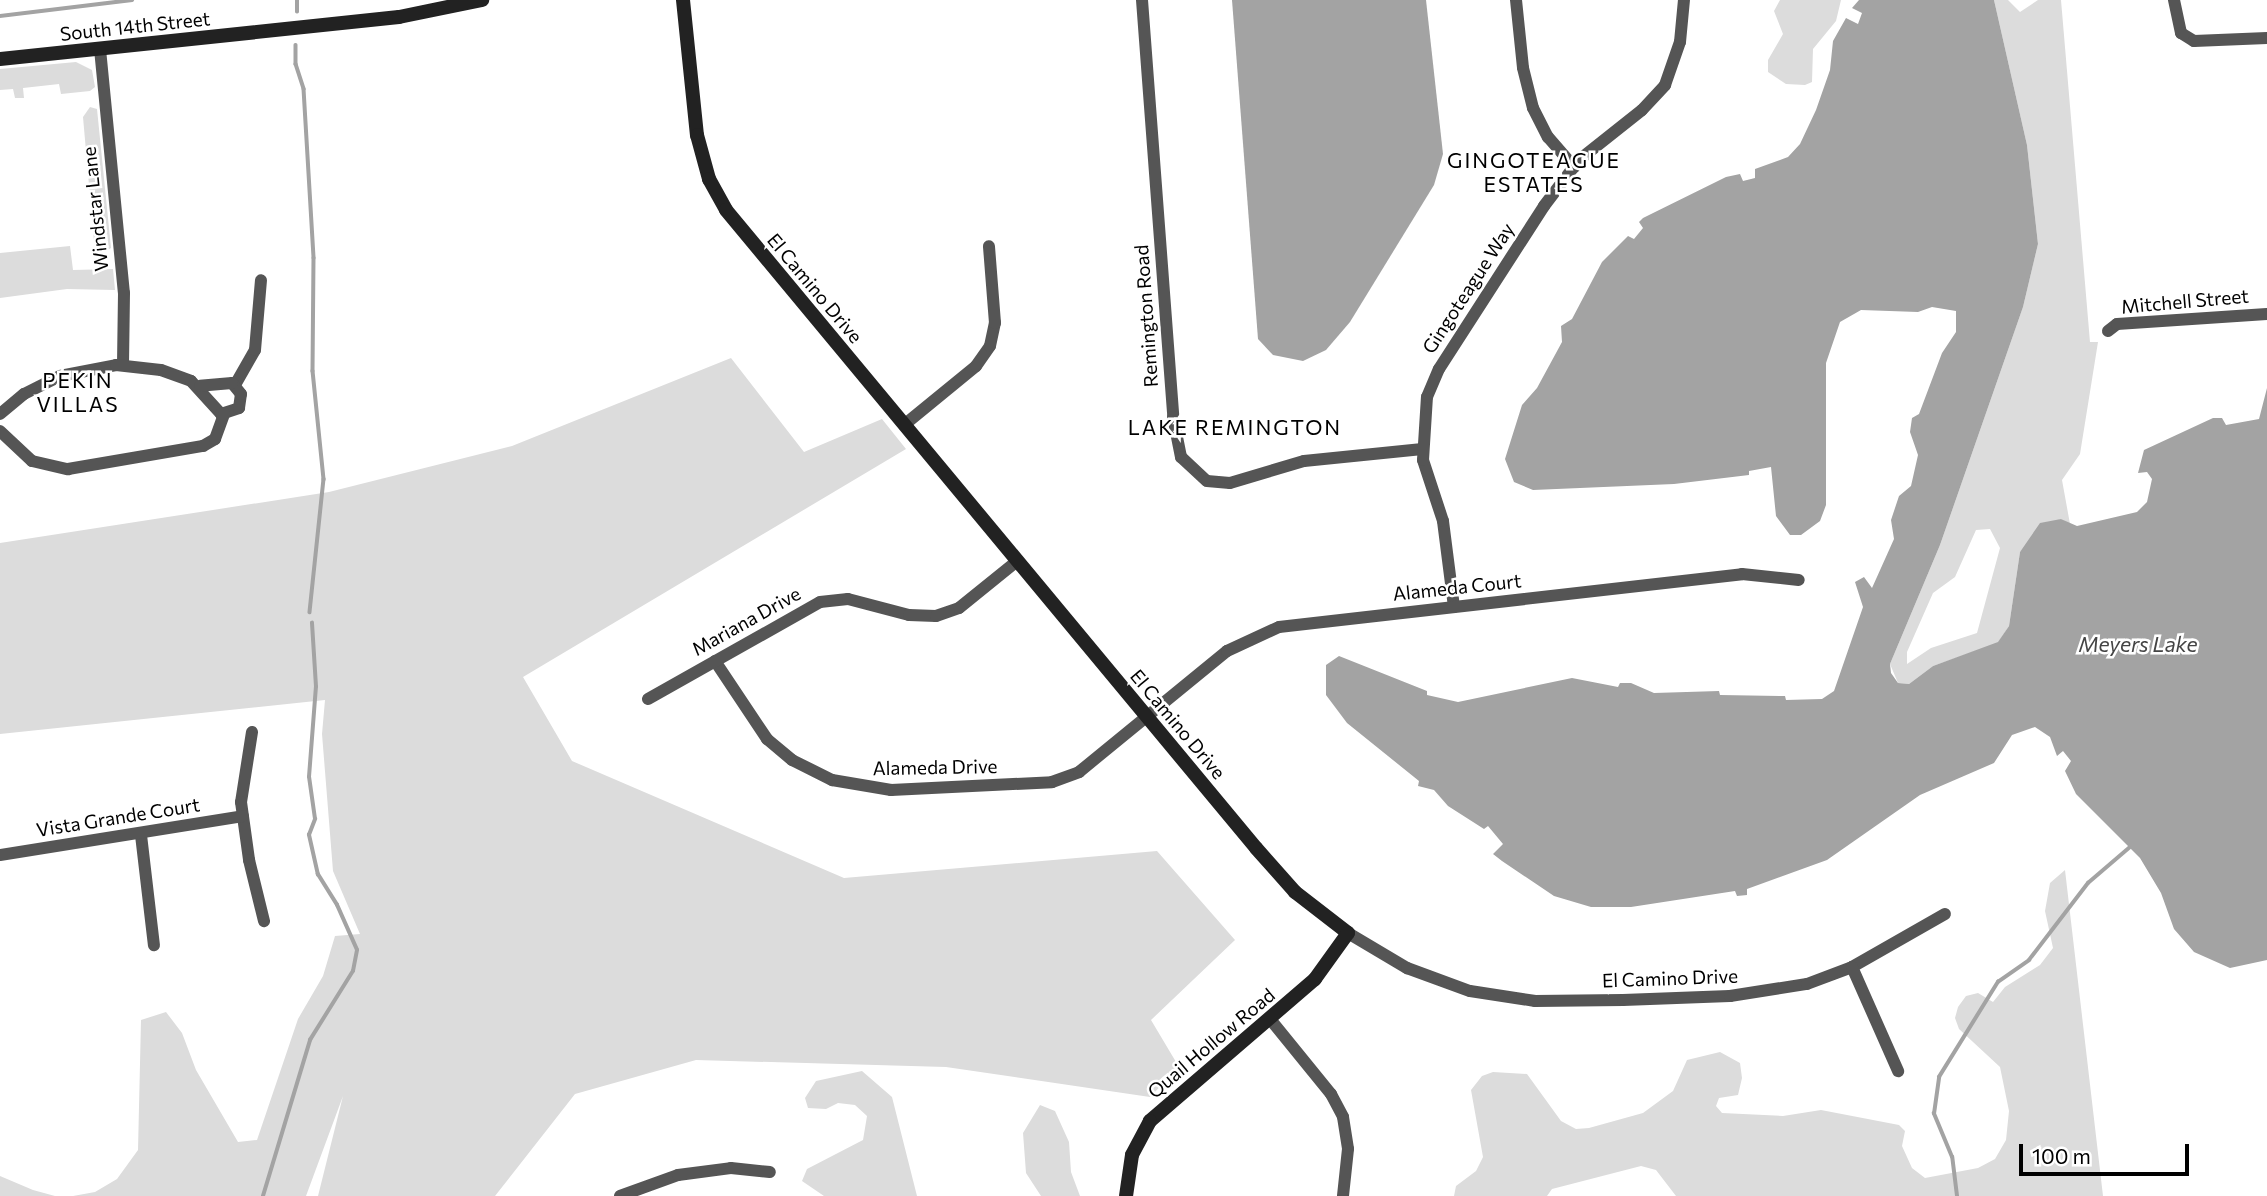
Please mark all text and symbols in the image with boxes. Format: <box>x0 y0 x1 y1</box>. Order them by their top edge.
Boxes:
street label: South 14th Street <box>59 7 211 45</box>
street label: Windstar Lane <box>77 145 113 273</box>
district label: GINGOTEAGUE ESTATES <box>1448 147 1620 197</box>
street label: Gingoteague Way <box>1417 218 1519 358</box>
street label: El Camino Drive <box>763 229 867 347</box>
street label: Remington Road <box>1130 244 1162 388</box>
street label: Mitchell Street <box>2120 284 2250 318</box>
district label: PEKIN VILLAS <box>37 367 119 417</box>
district label: LAKE REMINGTON <box>1130 414 1340 440</box>
street label: Alameda Court <box>1391 569 1523 605</box>
street label: Mariana Drive <box>688 582 804 660</box>
water label: Meyers Lake <box>2078 631 2198 657</box>
street label: El Camino Drive <box>1126 665 1230 783</box>
street label: Alameda Drive <box>872 755 998 779</box>
street label: Vista Grande Court <box>35 793 201 841</box>
street label: El Camino Drive <box>1602 964 1738 992</box>
street label: Quail Hollow Road <box>1143 983 1279 1103</box>
scale bar <box>2022 1130 2192 1174</box>
text: 100 m <box>2032 1143 2091 1168</box>

